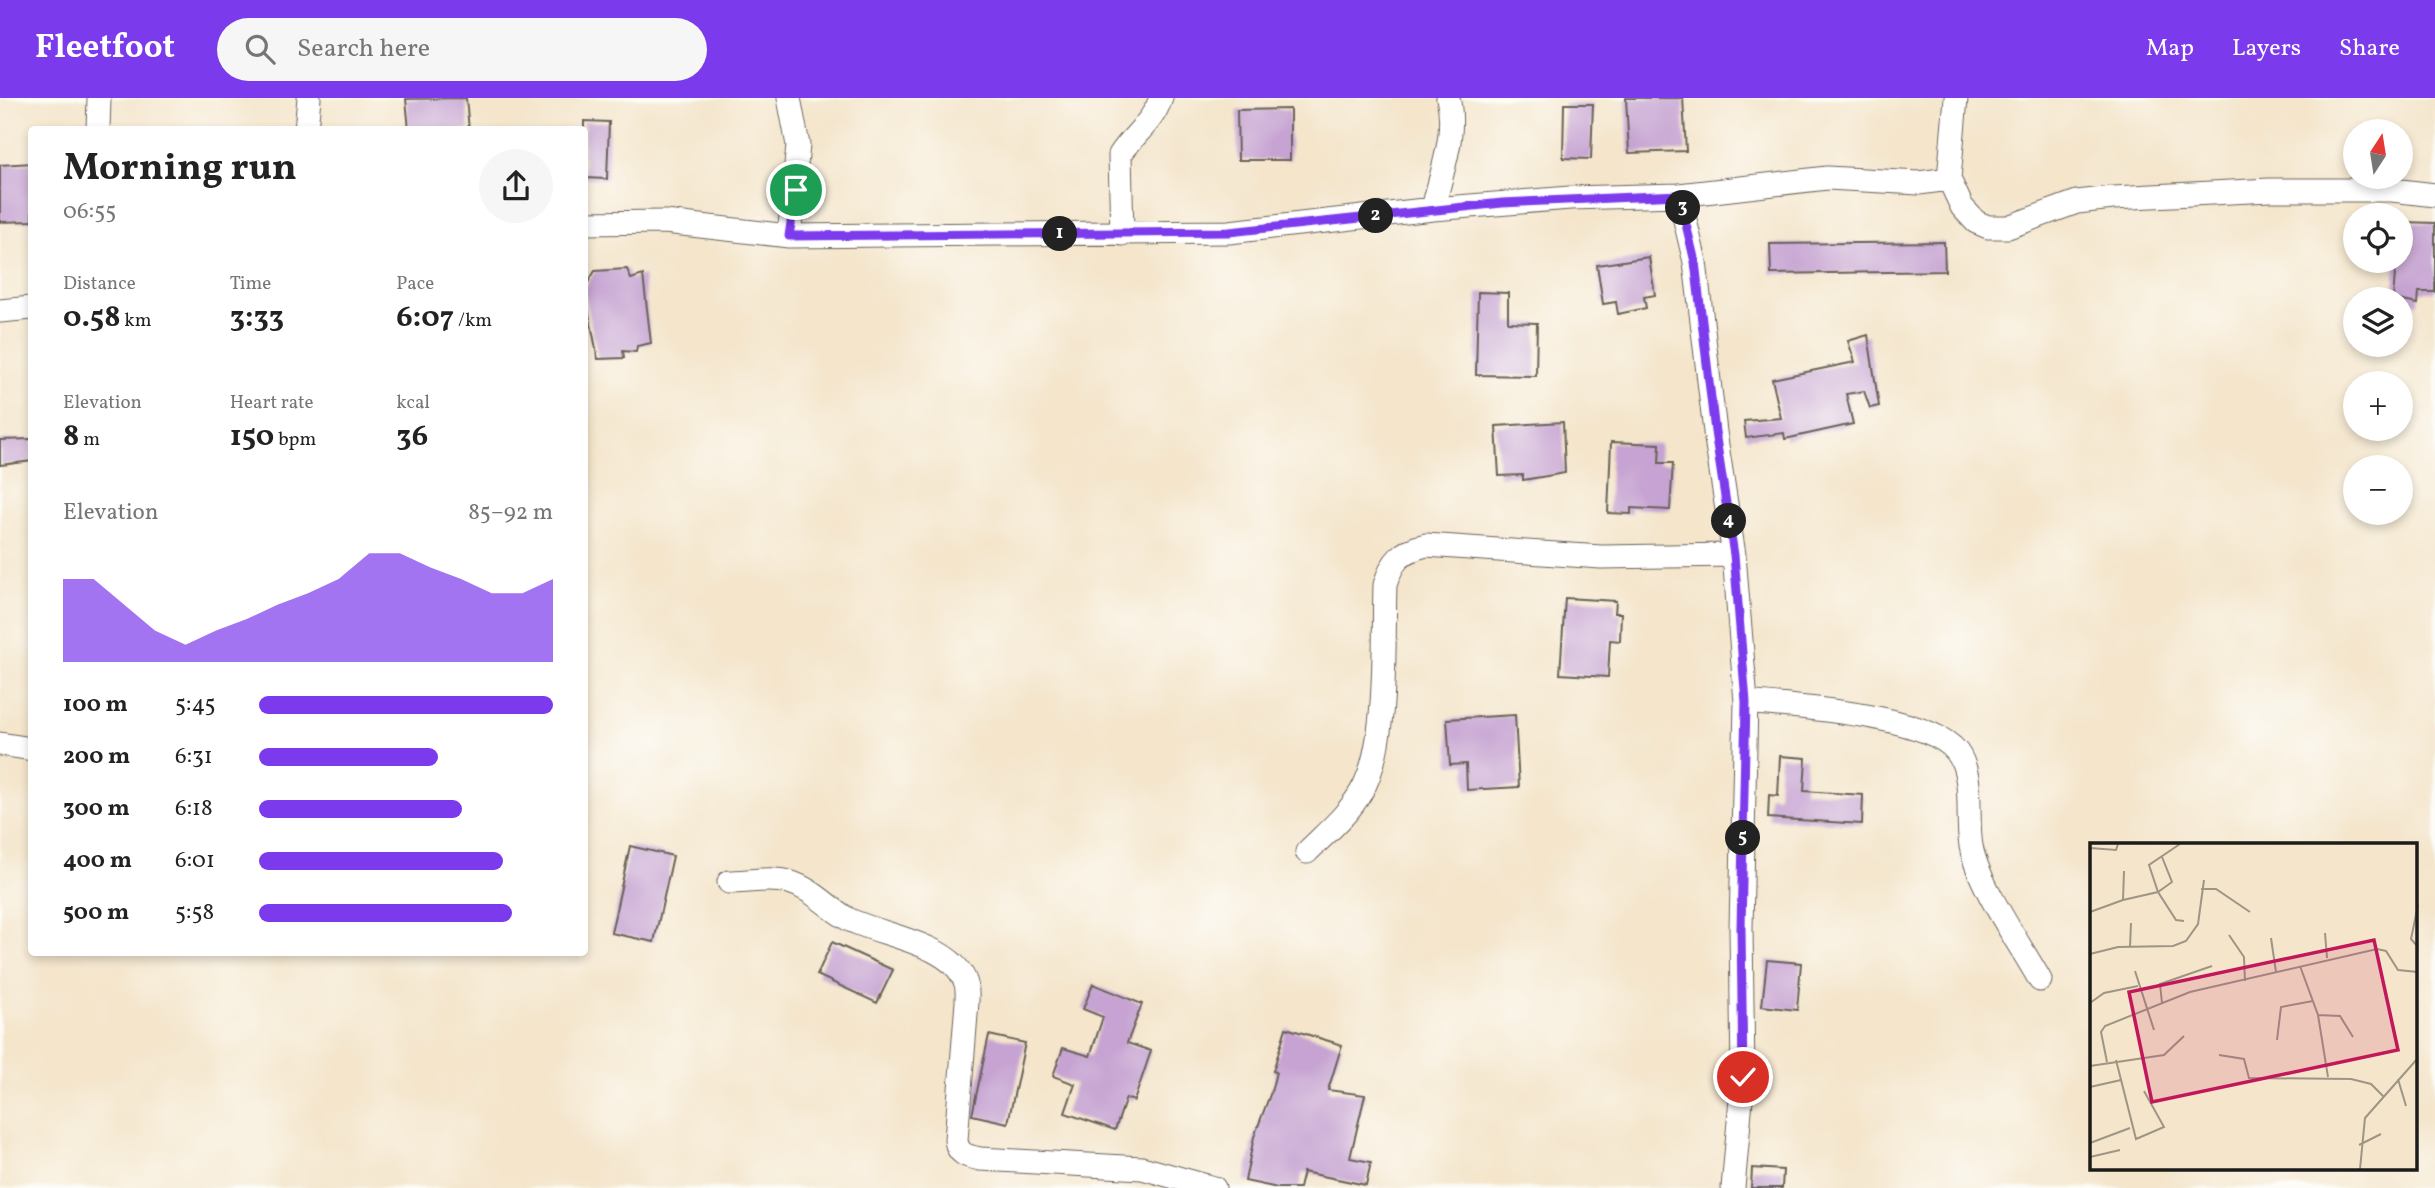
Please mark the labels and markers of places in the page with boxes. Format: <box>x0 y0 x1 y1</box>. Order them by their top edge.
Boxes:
pin <box>766 160 826 220</box>
pin: 3 <box>1666 190 1700 226</box>
pin: 2 <box>1358 198 1394 234</box>
pin: 1 <box>1042 216 1078 252</box>
pin: 4 <box>1712 504 1746 538</box>
pin: 5 <box>1726 820 1760 856</box>
pin <box>1713 1047 1773 1107</box>

